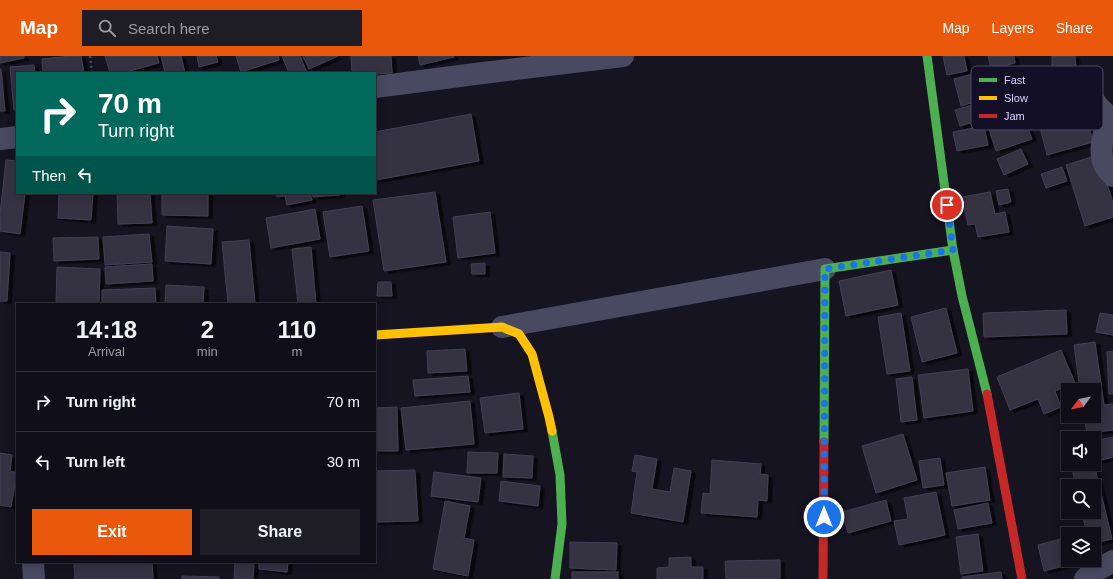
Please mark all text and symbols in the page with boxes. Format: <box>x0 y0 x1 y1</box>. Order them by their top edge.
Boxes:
search box <box>82 10 362 46</box>
text: Map <box>20 17 58 38</box>
icon: search <box>96 17 118 39</box>
text: Search here <box>128 20 210 37</box>
text: Map <box>942 20 970 36</box>
text: Layers <box>992 20 1034 36</box>
text: Share <box>1056 20 1093 36</box>
legend <box>971 66 1103 130</box>
text: Fast <box>1004 74 1025 86</box>
icon: right <box>32 88 84 140</box>
text: 70 m <box>98 88 162 119</box>
text: Slow <box>1004 92 1028 104</box>
text: Jam <box>1004 110 1025 122</box>
text: Turn right <box>98 121 174 141</box>
icon: left <box>74 164 96 186</box>
text: Then <box>32 167 66 184</box>
pin <box>930 188 964 222</box>
icon: arrive <box>936 194 958 216</box>
text: 14:18 <box>76 316 137 343</box>
text: 2 <box>201 316 214 343</box>
text: 110 <box>278 316 316 343</box>
text: Arrival <box>88 344 125 359</box>
text: min <box>197 344 218 359</box>
text: m <box>291 344 302 359</box>
north arrow <box>1061 383 1101 423</box>
map controls <box>1061 383 1101 567</box>
icon: right <box>32 391 54 413</box>
text: Turn right <box>66 393 136 410</box>
text: 70 m <box>327 393 360 410</box>
button: sound <box>1061 431 1101 471</box>
icon: left <box>32 451 54 473</box>
text: Turn left <box>66 453 125 470</box>
text: 30 m <box>327 453 360 470</box>
button: search <box>1061 479 1101 519</box>
position arrow <box>803 496 845 538</box>
button: Exit <box>32 509 192 555</box>
button: Share <box>200 509 360 555</box>
button: layers <box>1061 527 1101 567</box>

